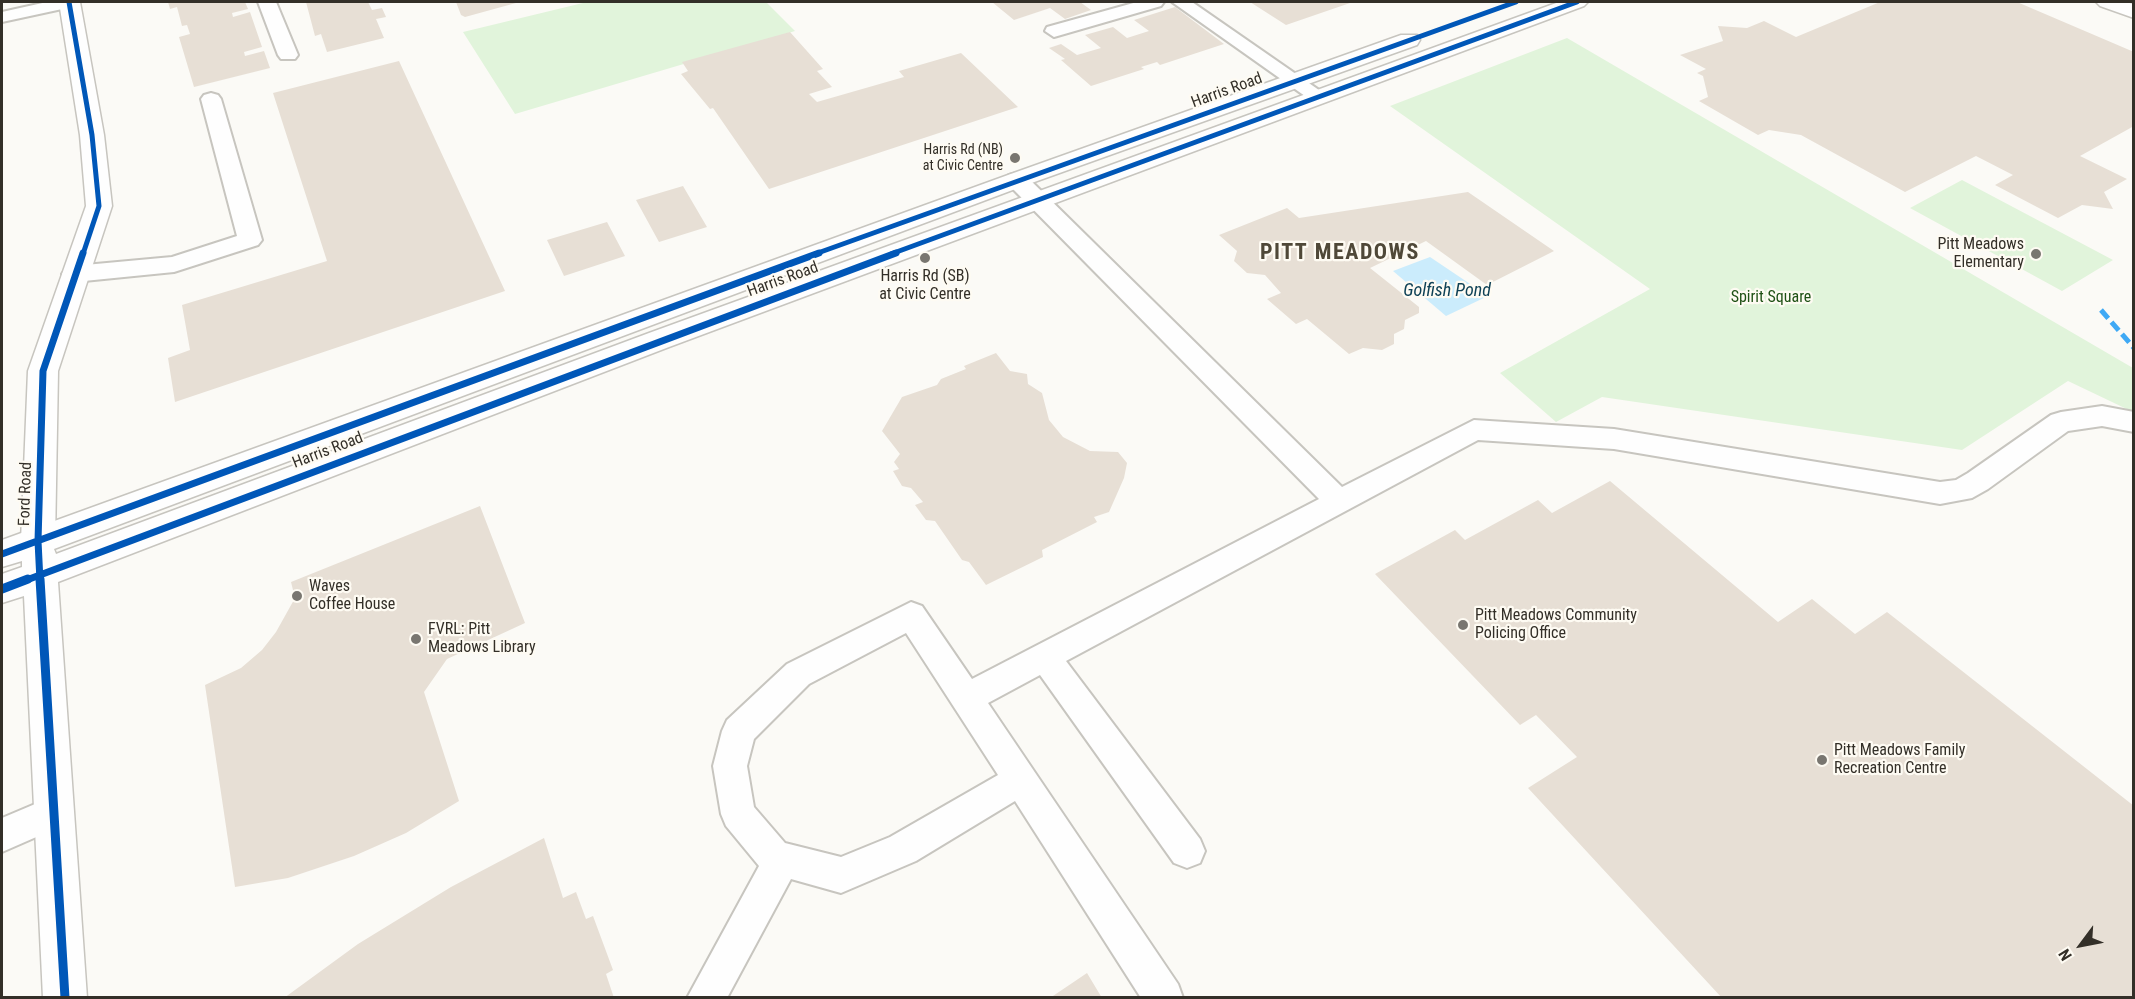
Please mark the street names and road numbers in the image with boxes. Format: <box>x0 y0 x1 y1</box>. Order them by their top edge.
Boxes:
street label: Harris Road <box>1189 69 1265 113</box>
street label: Harris Road <box>745 258 821 302</box>
street label: Harris Road <box>290 429 366 473</box>
street label: Ford Road <box>15 462 37 526</box>

